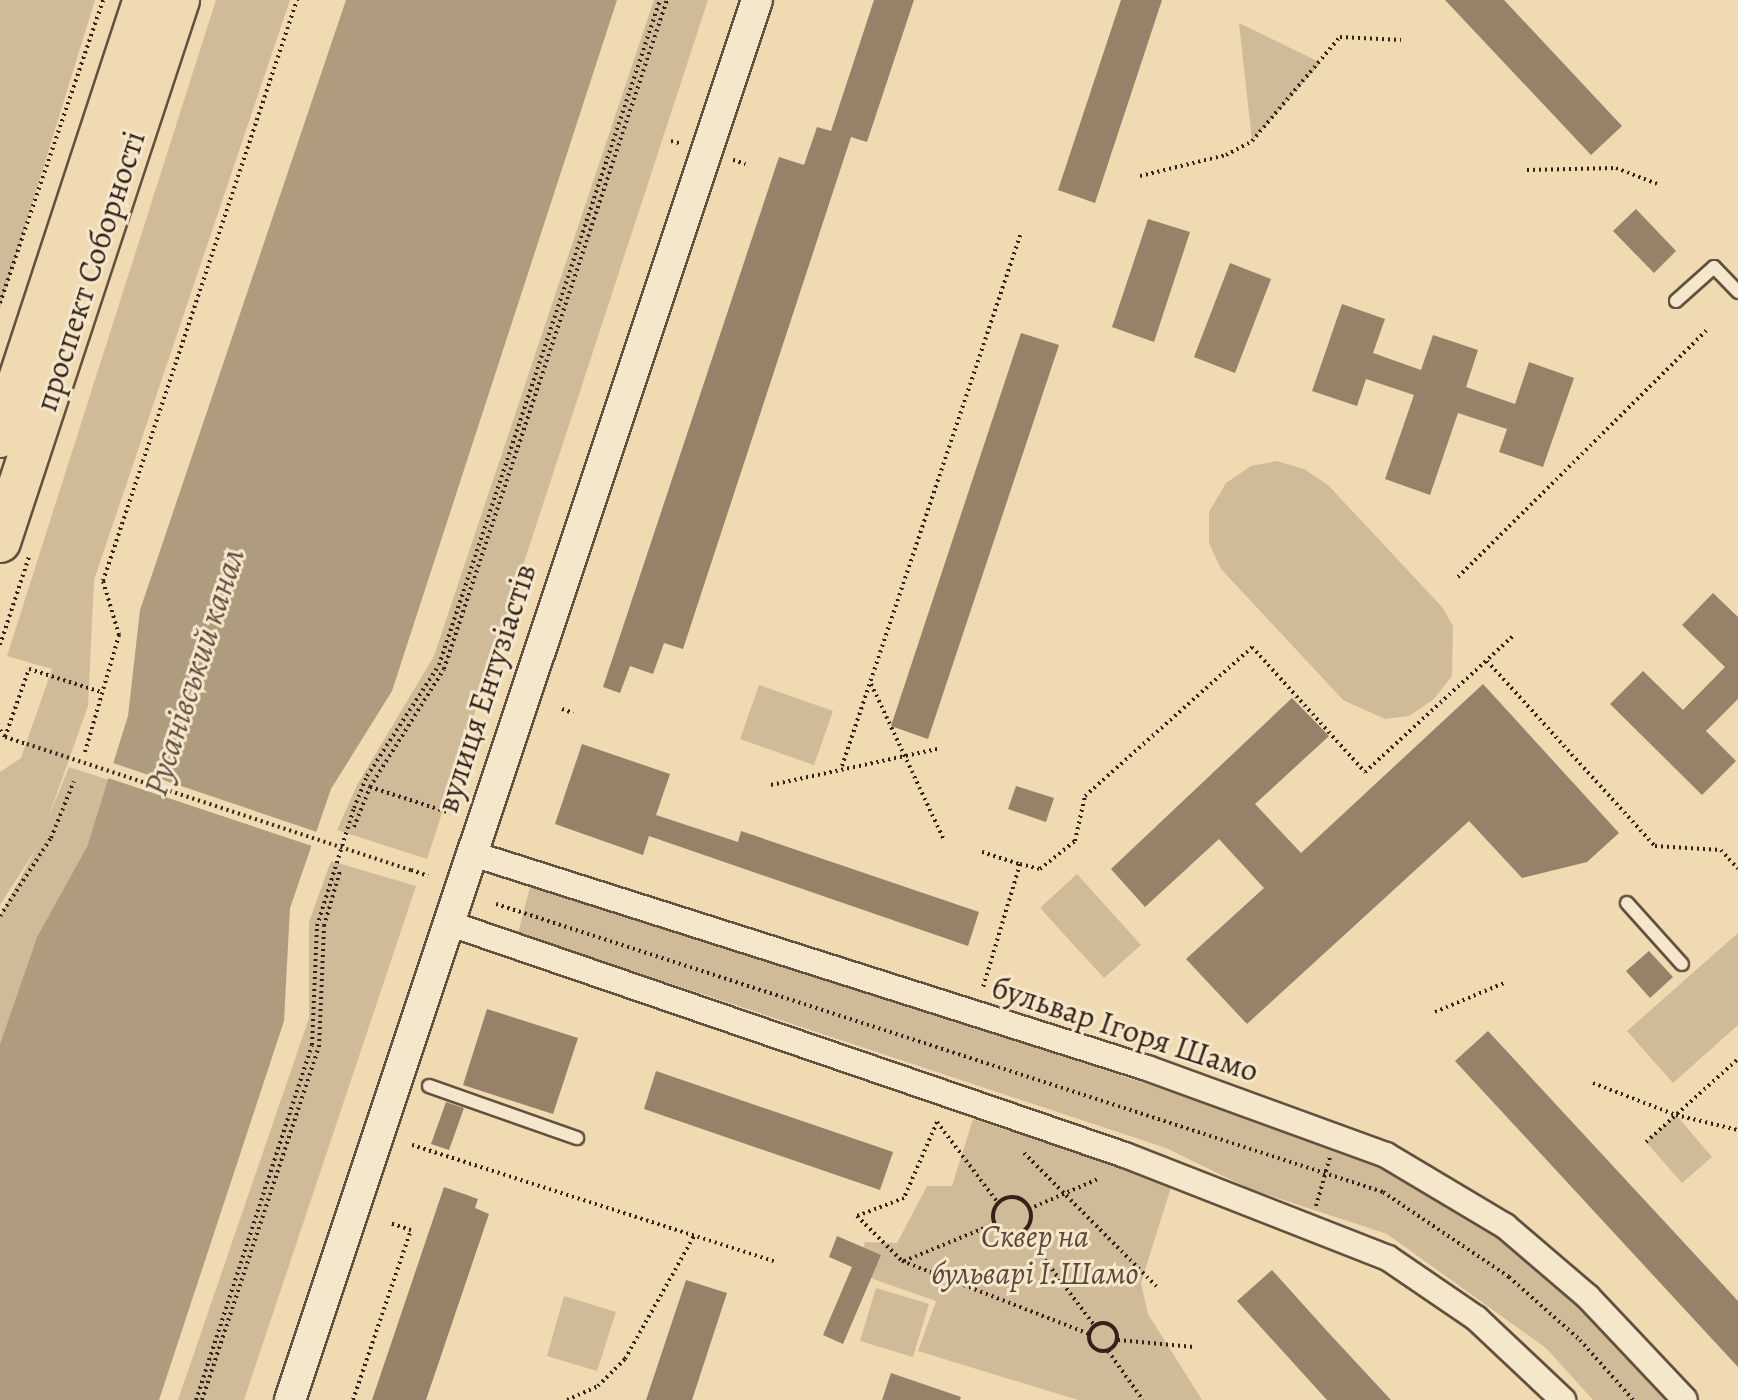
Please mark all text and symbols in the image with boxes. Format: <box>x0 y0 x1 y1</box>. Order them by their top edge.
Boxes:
street label: проспект Соборності <box>27 126 153 416</box>
water label: Русанівський канал <box>135 543 253 801</box>
street label: вулиця Ентузіастів <box>428 559 544 817</box>
street label: бульвар Ігоря Шамо <box>987 968 1263 1090</box>
park label: Сквер на бульварі І.Шамо <box>931 1218 1139 1293</box>

